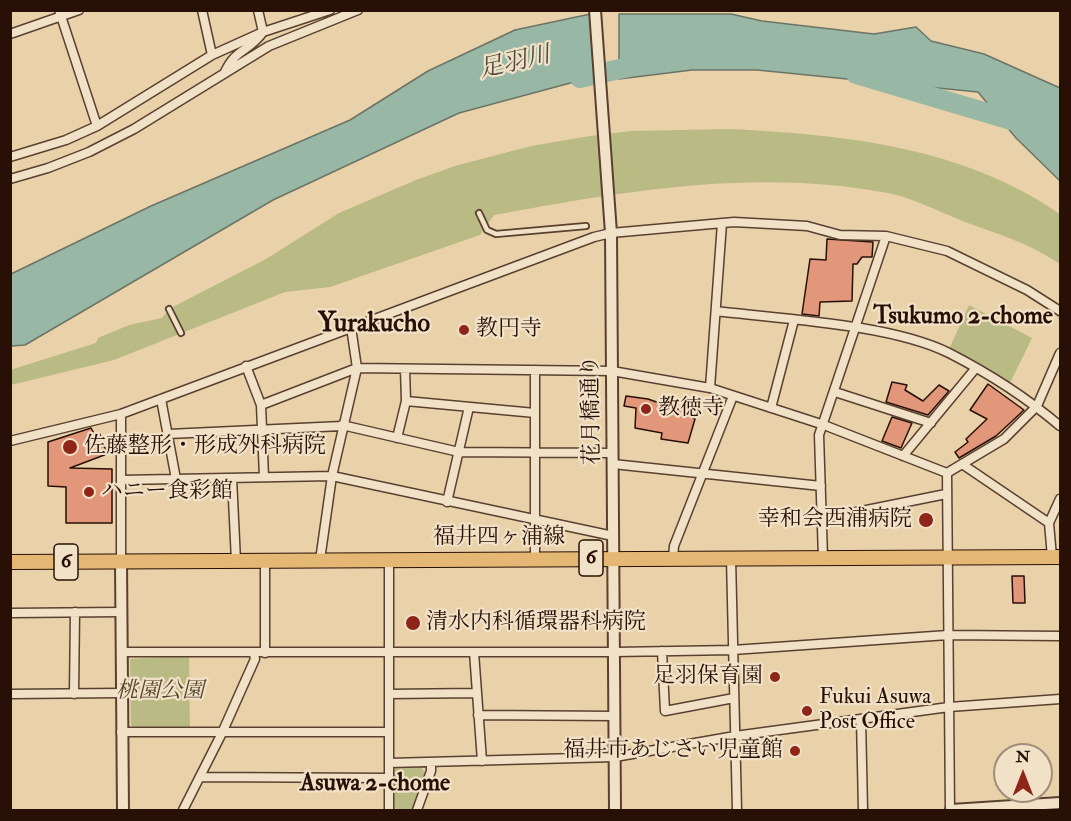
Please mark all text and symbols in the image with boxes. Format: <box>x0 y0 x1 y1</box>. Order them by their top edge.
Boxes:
water label: 足羽川 <box>477 42 553 86</box>
district label: Tsukumo 2-chome <box>873 304 1053 332</box>
district label: Yurakucho <box>318 309 430 341</box>
place label: 教円寺 <box>476 317 542 343</box>
marker: 教円寺 <box>457 323 471 337</box>
street label: 花月橋通り <box>579 355 607 465</box>
place label: 教徳寺 <box>658 396 724 422</box>
marker: 教徳寺 <box>639 402 653 416</box>
place label: 佐藤整形・形成外科病院 <box>84 434 326 460</box>
marker: 佐藤整形・形成外科病院 <box>61 438 79 456</box>
place label: ハニー食彩館 <box>101 479 233 505</box>
marker: ハニー食彩館 <box>82 485 96 499</box>
place label: 幸和会西浦病院 <box>758 507 912 533</box>
marker: 幸和会西浦病院 <box>917 511 935 529</box>
street label: 福井四ヶ浦線 <box>433 525 565 551</box>
road number: 6 <box>579 540 603 576</box>
road number: 6 <box>54 544 78 580</box>
place label: 清水内科循環器科病院 <box>426 610 646 636</box>
marker: 清水内科循環器科病院 <box>404 614 422 632</box>
place label: 足羽保育園 <box>653 664 763 690</box>
marker: 足羽保育園 <box>768 670 782 684</box>
park label: 桃園公園 <box>116 679 204 705</box>
place label: Fukui Asuwa Post Office <box>819 685 931 736</box>
marker: Fukui Asuwa Post Office <box>800 704 814 718</box>
place label: 福井市あじさい児童館 <box>563 738 783 764</box>
north arrow <box>993 743 1053 803</box>
marker: 福井市あじさい児童館 <box>788 744 802 758</box>
text: N <box>1016 747 1030 767</box>
district label: Asuwa 2-chome <box>300 771 450 799</box>

